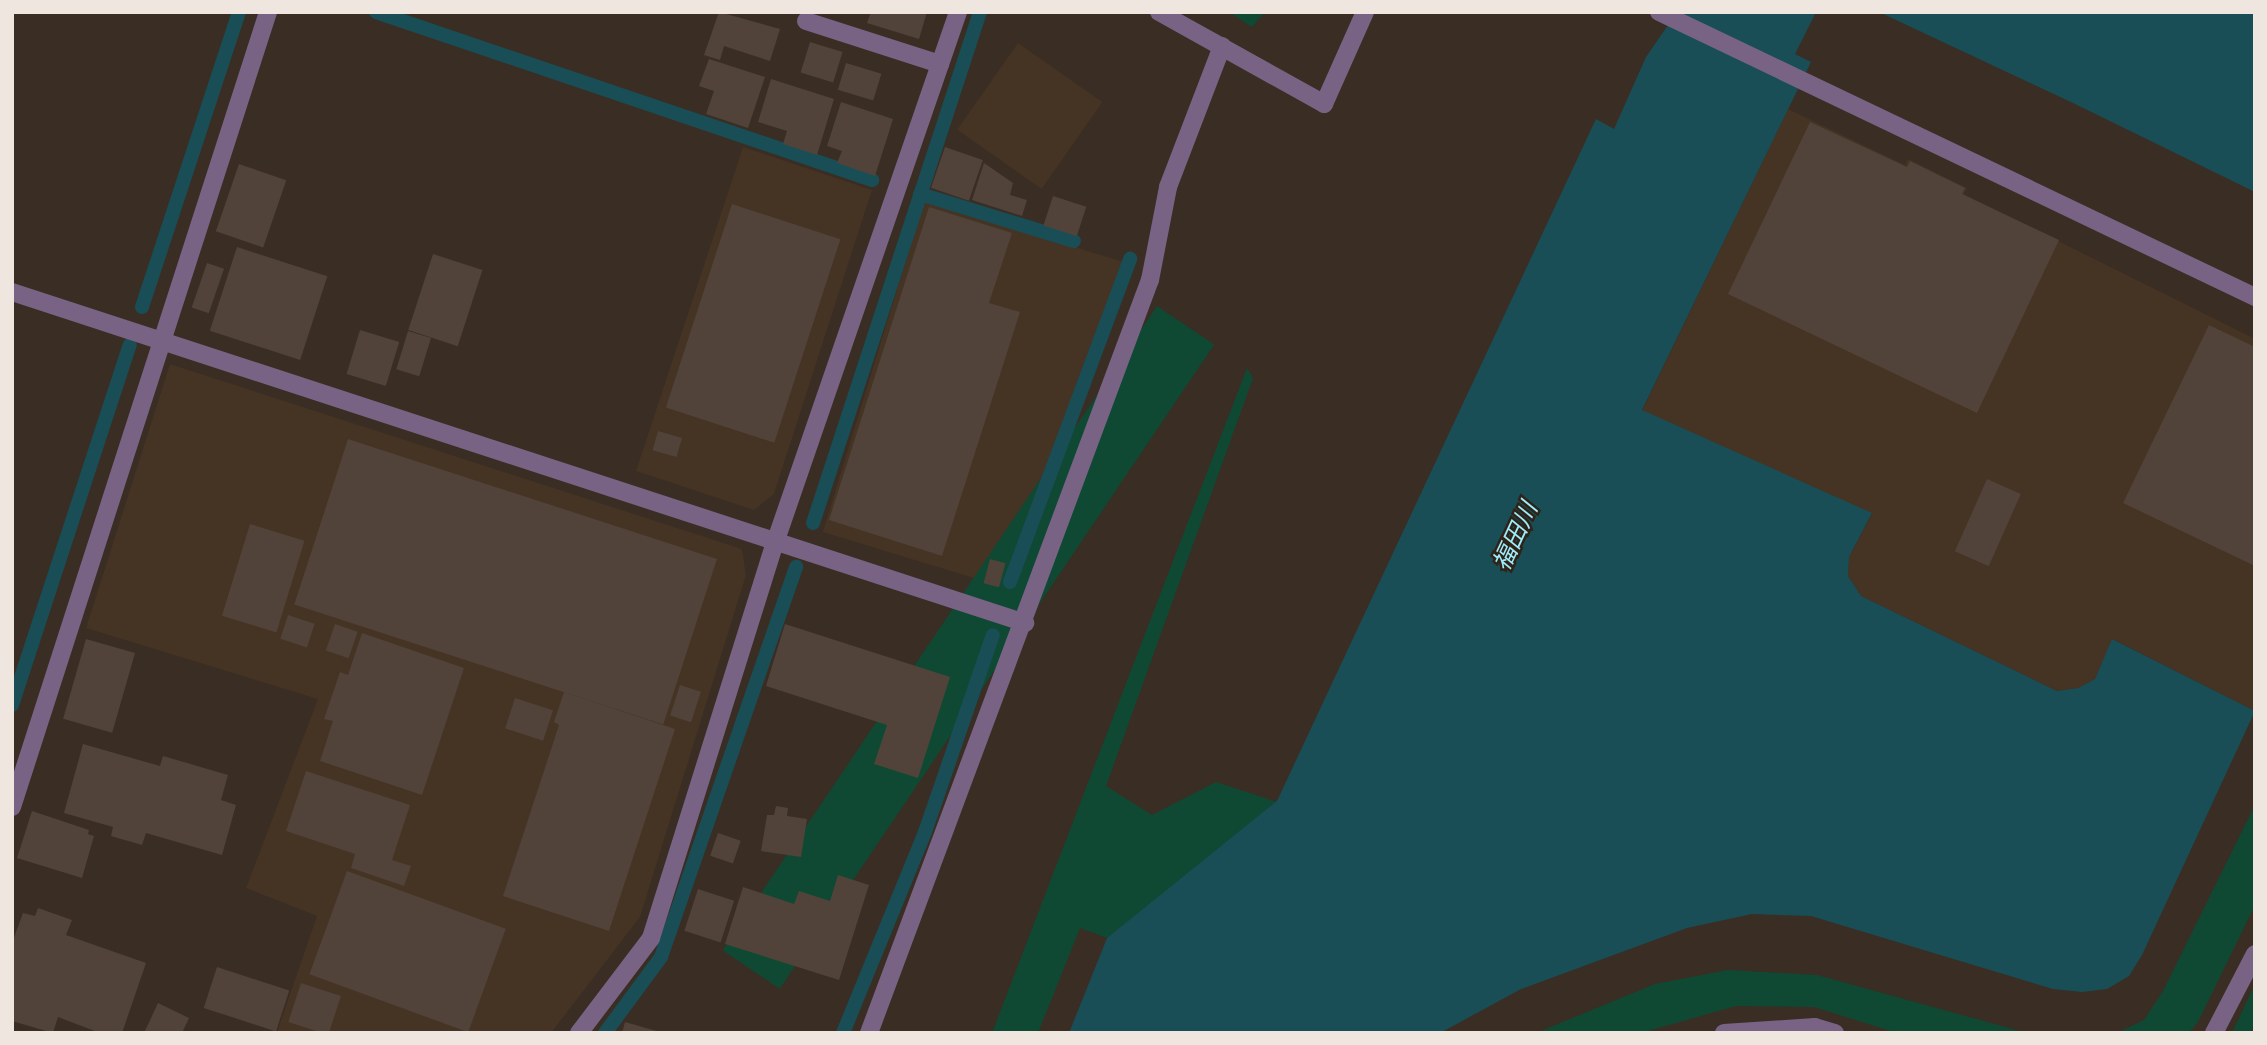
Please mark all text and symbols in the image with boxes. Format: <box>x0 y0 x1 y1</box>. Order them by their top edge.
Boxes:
water label: 福田川 <box>1486 497 1542 575</box>

